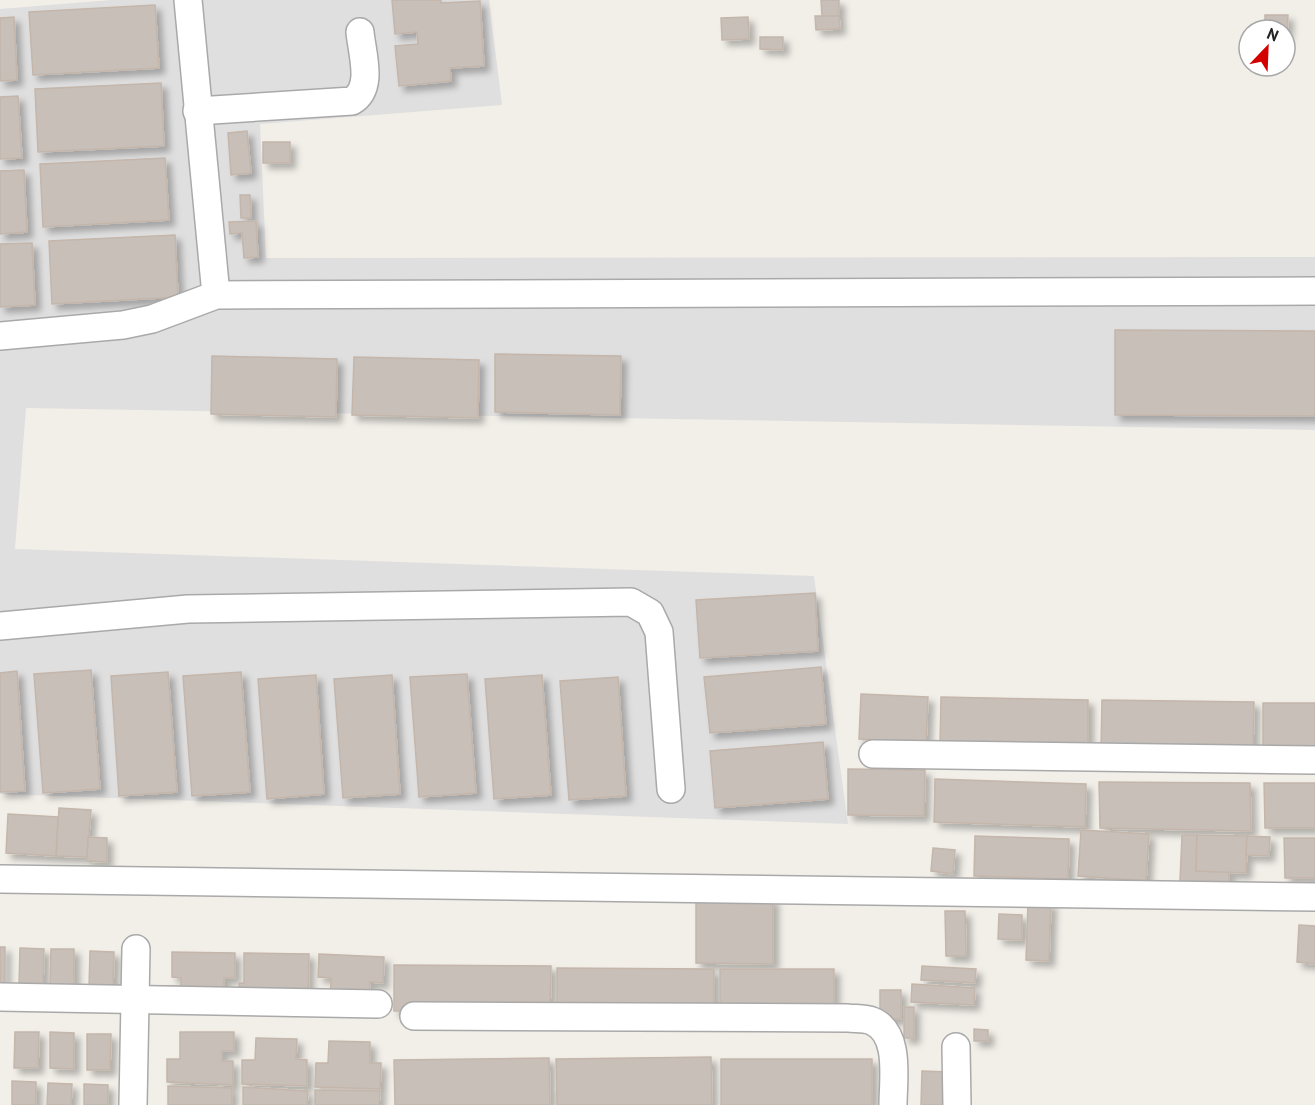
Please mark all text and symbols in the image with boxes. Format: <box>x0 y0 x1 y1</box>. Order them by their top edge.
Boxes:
north arrow <box>1237 18 1297 78</box>
text: N <box>1264 23 1282 45</box>

